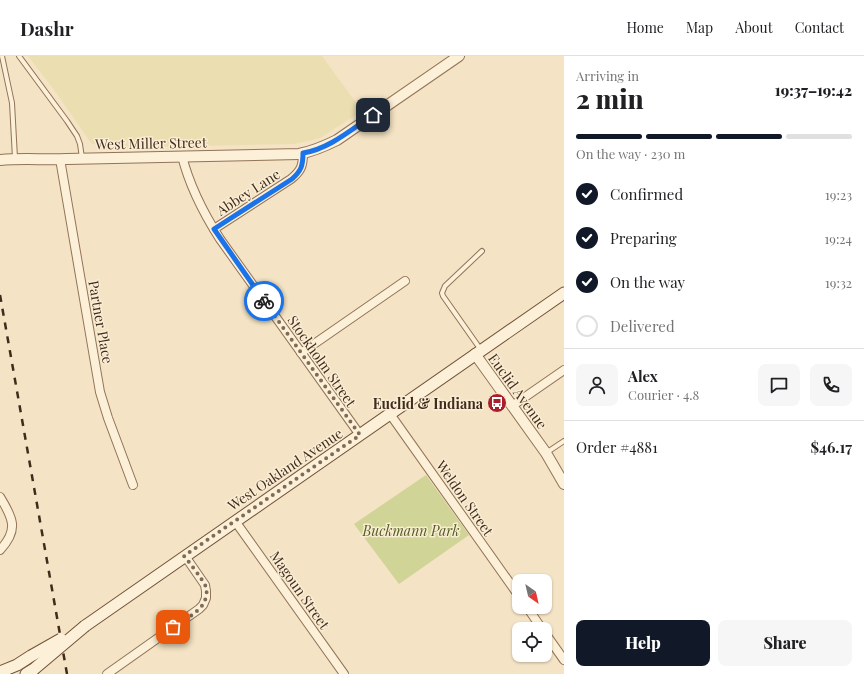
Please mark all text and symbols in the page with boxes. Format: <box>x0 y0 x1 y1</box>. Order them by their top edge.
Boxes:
text: Dashr <box>20 15 74 41</box>
text: Home <box>626 18 664 37</box>
text: Map <box>686 18 713 37</box>
text: About <box>735 18 773 37</box>
text: Contact <box>795 18 844 37</box>
text: Arriving in <box>576 67 639 84</box>
text: 19:37–19:42 <box>775 80 852 100</box>
text: 2 min <box>576 81 644 116</box>
pin <box>356 98 390 132</box>
icon: home <box>362 104 384 126</box>
street label: West Miller Street <box>94 133 208 153</box>
text: On the way · 230 m <box>576 145 685 162</box>
street label: Abbey Lane <box>212 164 284 220</box>
icon: check <box>576 183 598 205</box>
text: Confirmed <box>610 184 683 204</box>
text: 19:23 <box>825 186 852 203</box>
icon: check <box>576 227 598 249</box>
text: Preparing <box>610 228 677 248</box>
text: 19:24 <box>824 230 852 247</box>
icon: check <box>576 271 598 293</box>
text: On the way <box>610 272 685 292</box>
text: 19:32 <box>825 274 852 291</box>
street label: Partner Place <box>84 279 118 365</box>
courier <box>244 281 284 321</box>
icon: bike <box>253 290 275 312</box>
street label: Stockholm Street <box>283 311 361 411</box>
text: Delivered <box>610 316 675 336</box>
street label: Euclid Avenue <box>484 349 552 433</box>
button: person <box>576 364 618 406</box>
button: chat <box>758 364 800 406</box>
button: phone <box>810 364 852 406</box>
text: Alex <box>628 366 658 386</box>
text: Courier · 4.8 <box>628 386 699 403</box>
bus stop icon: Euclid & Indiana <box>486 392 508 414</box>
place label: Euclid & Indiana <box>373 394 484 413</box>
street label: West Oakland Avenue <box>223 424 346 515</box>
text: Order #4881 <box>576 437 658 457</box>
text: $46.17 <box>810 437 852 457</box>
street label: Weldon Street <box>431 456 499 540</box>
park label: Buckmann Park <box>361 521 460 540</box>
street label: Magoun Street <box>266 547 335 634</box>
north arrow <box>512 574 552 614</box>
map controls <box>512 574 552 662</box>
pin <box>156 610 190 644</box>
icon: bag <box>162 616 184 638</box>
button: Help <box>576 620 710 666</box>
button: Share <box>718 620 852 666</box>
button: locate <box>512 622 552 662</box>

